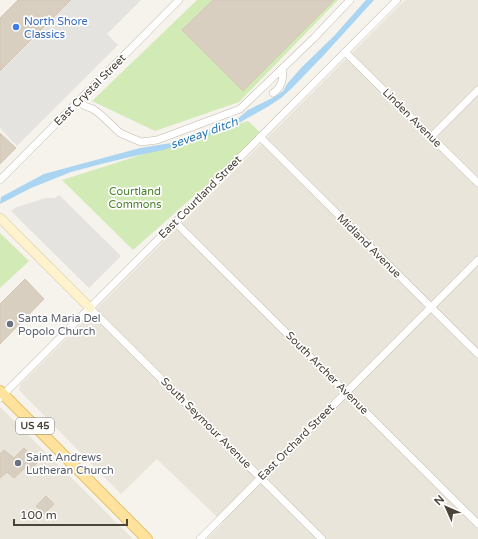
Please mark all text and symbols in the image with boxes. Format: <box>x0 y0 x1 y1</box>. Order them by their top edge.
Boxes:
place label: North Shore Classics <box>24 15 88 41</box>
marker: North Shore Classics <box>11 22 21 32</box>
street label: East Crystal Street <box>52 52 128 128</box>
street label: Linden Avenue <box>380 86 444 150</box>
water label: seveay ditch <box>168 114 240 152</box>
street label: East Courtland Street <box>156 153 244 241</box>
park label: Courtland Commons <box>108 185 162 211</box>
street label: Midland Avenue <box>334 211 404 281</box>
place label: Santa Maria Del Popolo Church <box>18 312 101 338</box>
marker: Santa Maria Del Popolo Church <box>5 319 15 329</box>
street label: South Archer Avenue <box>283 329 371 417</box>
street label: South Seymour Avenue <box>158 375 254 471</box>
street label: East Orchard Street <box>255 401 337 483</box>
road number: US 45 <box>16 418 54 434</box>
place label: Saint Andrews Lutheran Church <box>26 451 114 477</box>
marker: Saint Andrews Lutheran Church <box>13 458 23 468</box>
north arrow <box>426 487 466 527</box>
text: N <box>432 493 447 508</box>
scale bar <box>14 501 127 527</box>
text: 100 m <box>20 508 57 522</box>

